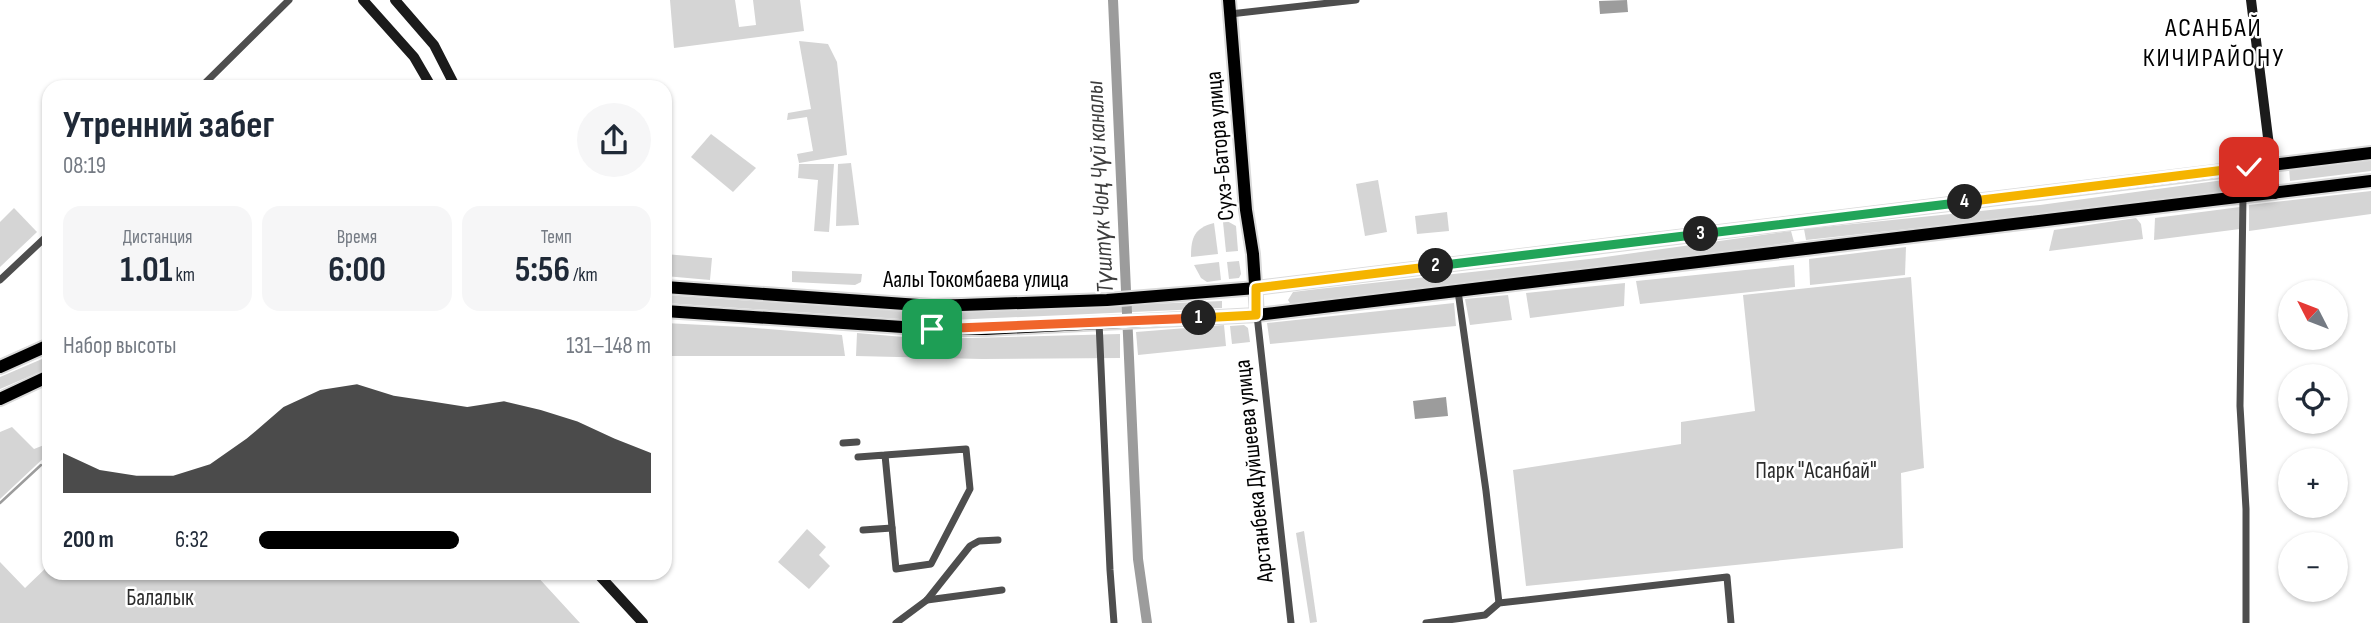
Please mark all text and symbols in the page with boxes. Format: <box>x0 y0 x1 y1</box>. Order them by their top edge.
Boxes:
district label: АСАНБАЙ КИЧИРАЙОНУ <box>2143 13 2285 74</box>
street label: Сухэ-Батора улица <box>1200 70 1240 222</box>
water label: Түштүк Чоң Чүй каналы <box>1080 80 1120 294</box>
text: Утренний забег <box>63 103 274 148</box>
button: share <box>577 103 651 177</box>
pin <box>2219 137 2279 197</box>
icon: check <box>2230 148 2268 186</box>
text: 08:19 <box>63 152 106 180</box>
pin: 4 <box>1948 184 1982 220</box>
text: 4 <box>1960 190 1969 213</box>
pin: 3 <box>1684 216 1718 252</box>
text: 3 <box>1696 222 1705 245</box>
text: Дистанция <box>123 226 193 249</box>
text: Время <box>337 226 377 249</box>
text: Темп <box>541 226 572 249</box>
pin: 2 <box>1418 248 1454 284</box>
text: 1.01 <box>120 249 172 292</box>
text: 6:00 <box>328 249 386 292</box>
text: 5:56 <box>515 249 570 292</box>
text: 2 <box>1431 254 1440 277</box>
text: km <box>172 264 195 287</box>
text: /km <box>570 264 598 287</box>
street label: Аалы Токомбаева улица <box>882 266 1069 294</box>
north arrow <box>2278 280 2348 350</box>
map controls <box>2278 280 2348 602</box>
pin <box>902 299 962 359</box>
pin: 1 <box>1182 300 1216 336</box>
text: 1 <box>1195 306 1202 329</box>
icon: arrive <box>913 310 951 348</box>
text: Набор высоты <box>63 332 176 360</box>
text: 131–148 m <box>566 332 651 360</box>
street label: Арстанбека Дуйшеева улица <box>1228 358 1280 585</box>
button: locate <box>2278 364 2348 434</box>
button: + <box>2278 448 2348 518</box>
park label: Парк "Асанбай" <box>1755 457 1877 485</box>
text: 200 m <box>63 526 114 554</box>
text: 6:32 <box>175 526 209 554</box>
button: − <box>2278 532 2348 602</box>
park label: Балалык <box>126 584 194 612</box>

